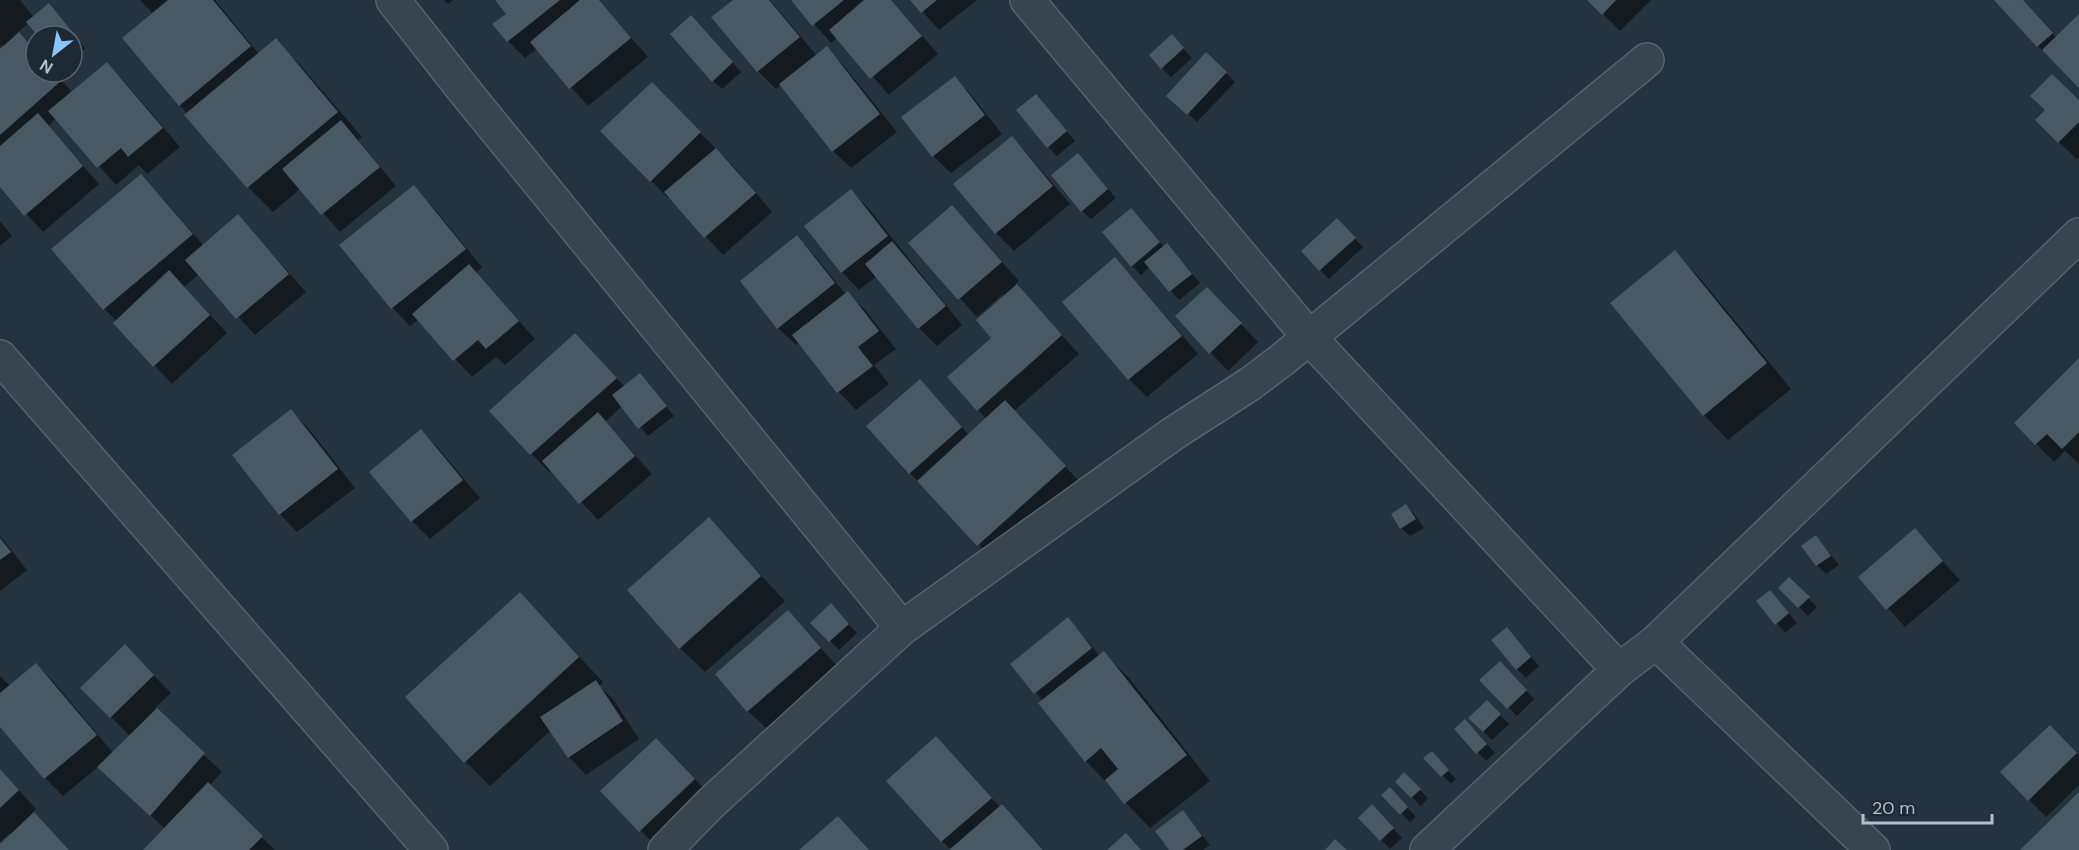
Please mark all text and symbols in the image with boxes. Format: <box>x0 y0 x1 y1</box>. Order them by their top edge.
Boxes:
north arrow <box>24 24 84 84</box>
text: N <box>36 54 57 78</box>
scale bar <box>1863 787 1992 825</box>
text: 20 m <box>1872 796 1915 820</box>

